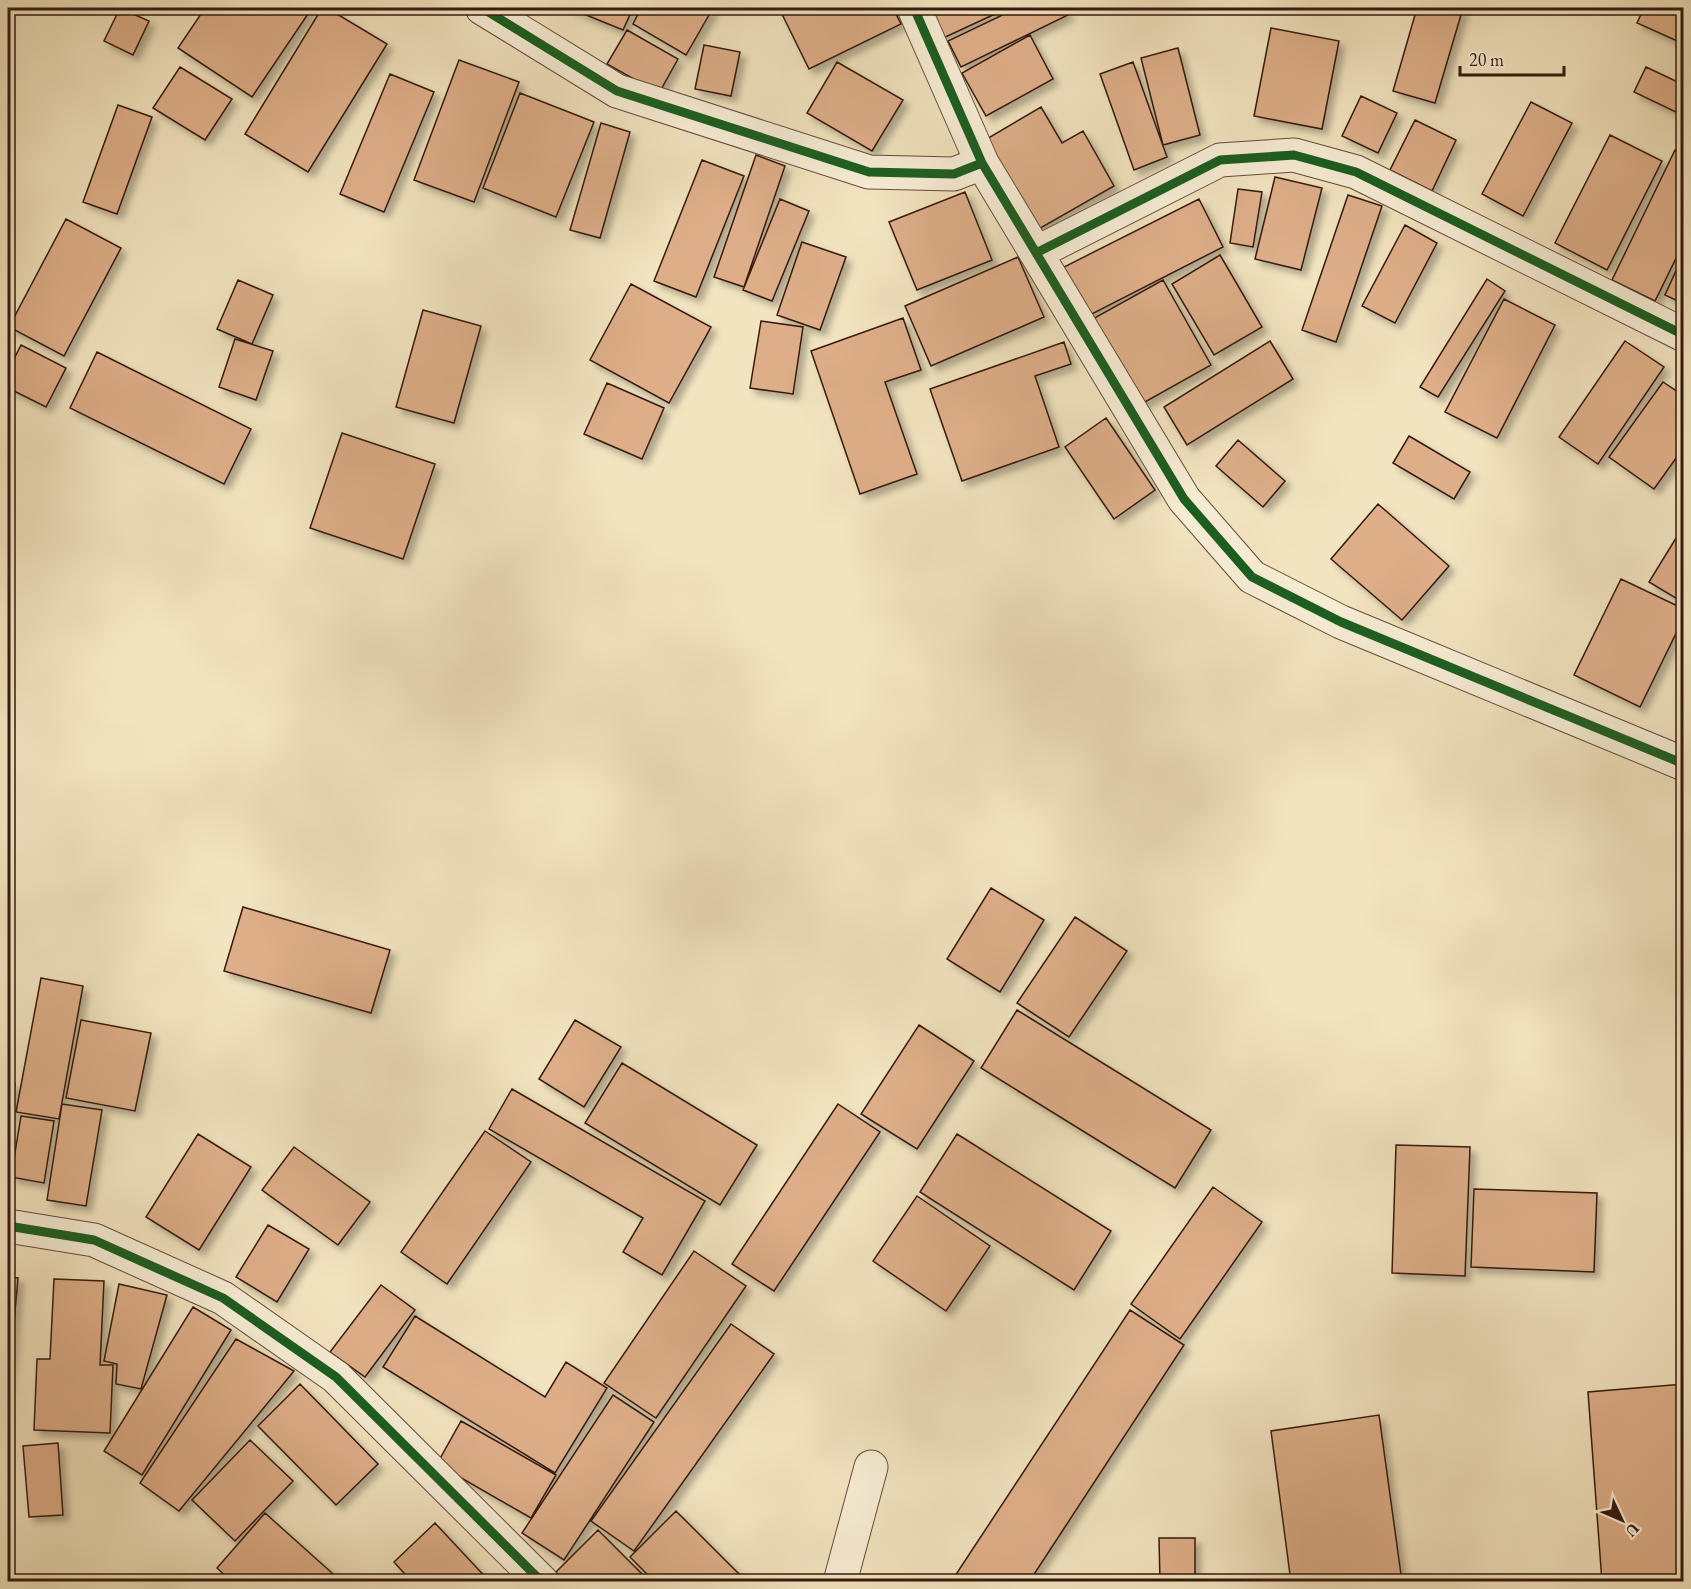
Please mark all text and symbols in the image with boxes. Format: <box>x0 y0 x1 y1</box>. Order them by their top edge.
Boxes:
scale bar <box>1460 39 1564 77</box>
text: 20 m <box>1469 48 1504 71</box>
north arrow <box>1592 1490 1652 1550</box>
text: U <box>1621 1518 1644 1542</box>

